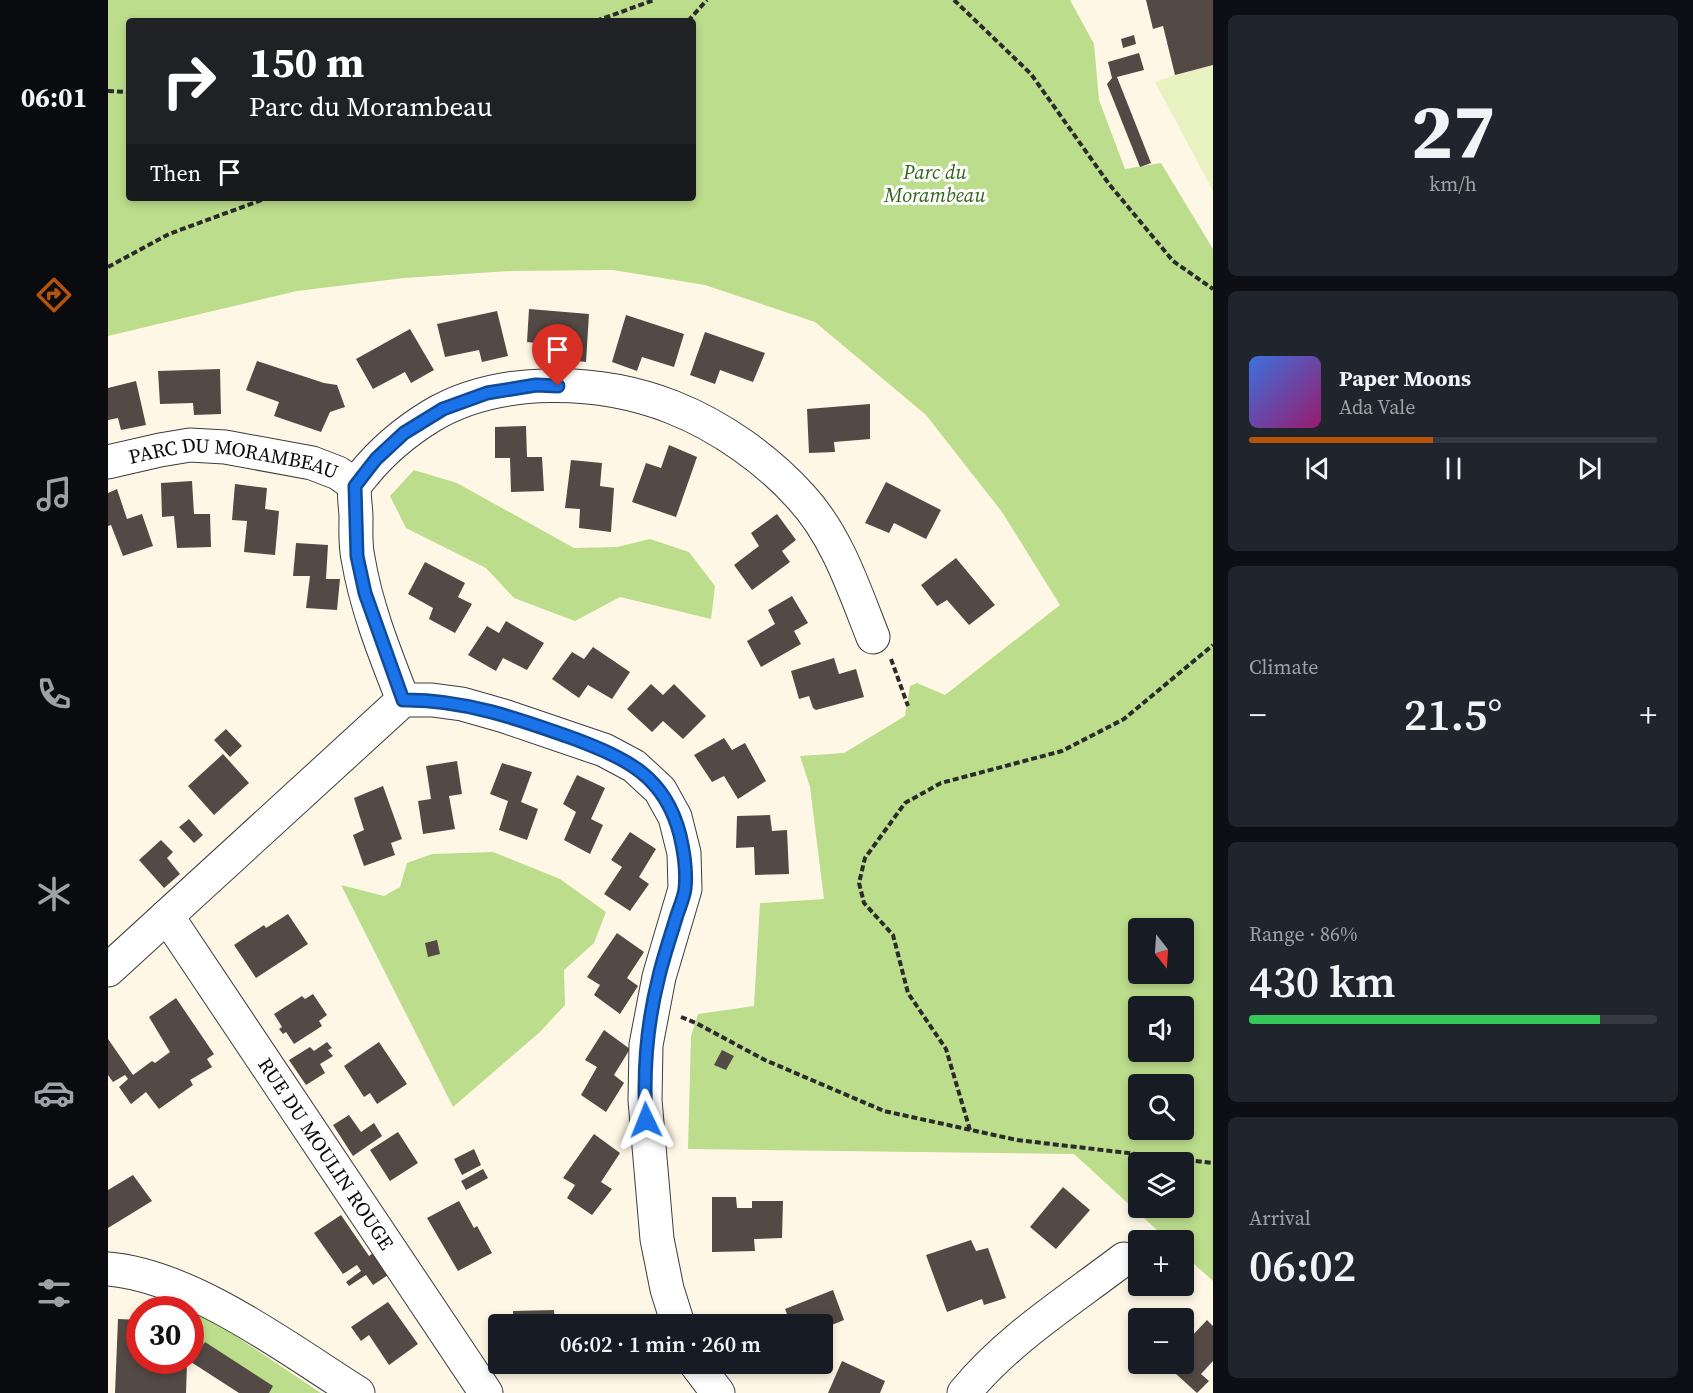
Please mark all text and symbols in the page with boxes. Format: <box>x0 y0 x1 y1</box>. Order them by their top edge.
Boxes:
text: 150 m <box>249 33 364 91</box>
icon: right <box>150 42 228 120</box>
text: 27 <box>1411 77 1495 184</box>
text: 06:01 <box>21 79 87 116</box>
text: Parc du Morambeau <box>249 88 492 125</box>
icon: arrive <box>213 156 246 189</box>
text: Then <box>150 158 201 188</box>
park label: Parc du Morambeau <box>883 158 986 209</box>
text: km/h <box>1429 170 1477 198</box>
icon: directions <box>33 274 75 316</box>
pin <box>532 324 583 386</box>
icon: arrive <box>541 333 574 366</box>
text: Paper Moons <box>1339 363 1471 393</box>
text: Ada Vale <box>1339 393 1415 421</box>
street label: PARC DU MORAMBEAU <box>126 430 342 486</box>
icon: previous <box>1301 452 1334 485</box>
icon: pause <box>1437 452 1470 485</box>
icon: next <box>1573 452 1606 485</box>
icon: music <box>33 473 75 515</box>
text: Climate <box>1249 653 1318 681</box>
icon: phone <box>33 673 75 715</box>
text: 21.5° <box>1404 683 1502 745</box>
text: − <box>1249 692 1267 737</box>
text: + <box>1640 692 1657 737</box>
icon: climate <box>33 873 75 915</box>
north arrow <box>1128 918 1194 984</box>
map controls <box>1128 918 1194 1374</box>
text: Range · 86% <box>1249 920 1358 948</box>
text: 430 km <box>1249 950 1396 1012</box>
button: sound <box>1128 996 1194 1062</box>
street label: RUE DU MOULIN ROUGE <box>252 1052 400 1255</box>
icon: car <box>33 1072 75 1114</box>
button: search <box>1128 1074 1194 1140</box>
position arrow <box>614 1088 678 1152</box>
button: layers <box>1128 1152 1194 1218</box>
text: Arrival <box>1249 1204 1311 1232</box>
button: + <box>1128 1230 1194 1296</box>
text: 06:02 <box>1249 1234 1356 1296</box>
icon: filters <box>33 1272 75 1314</box>
speed limit sign: 30 <box>126 1296 204 1374</box>
button: − <box>1128 1308 1194 1374</box>
text: 06:02 · 1 min · 260 m <box>560 1329 761 1359</box>

